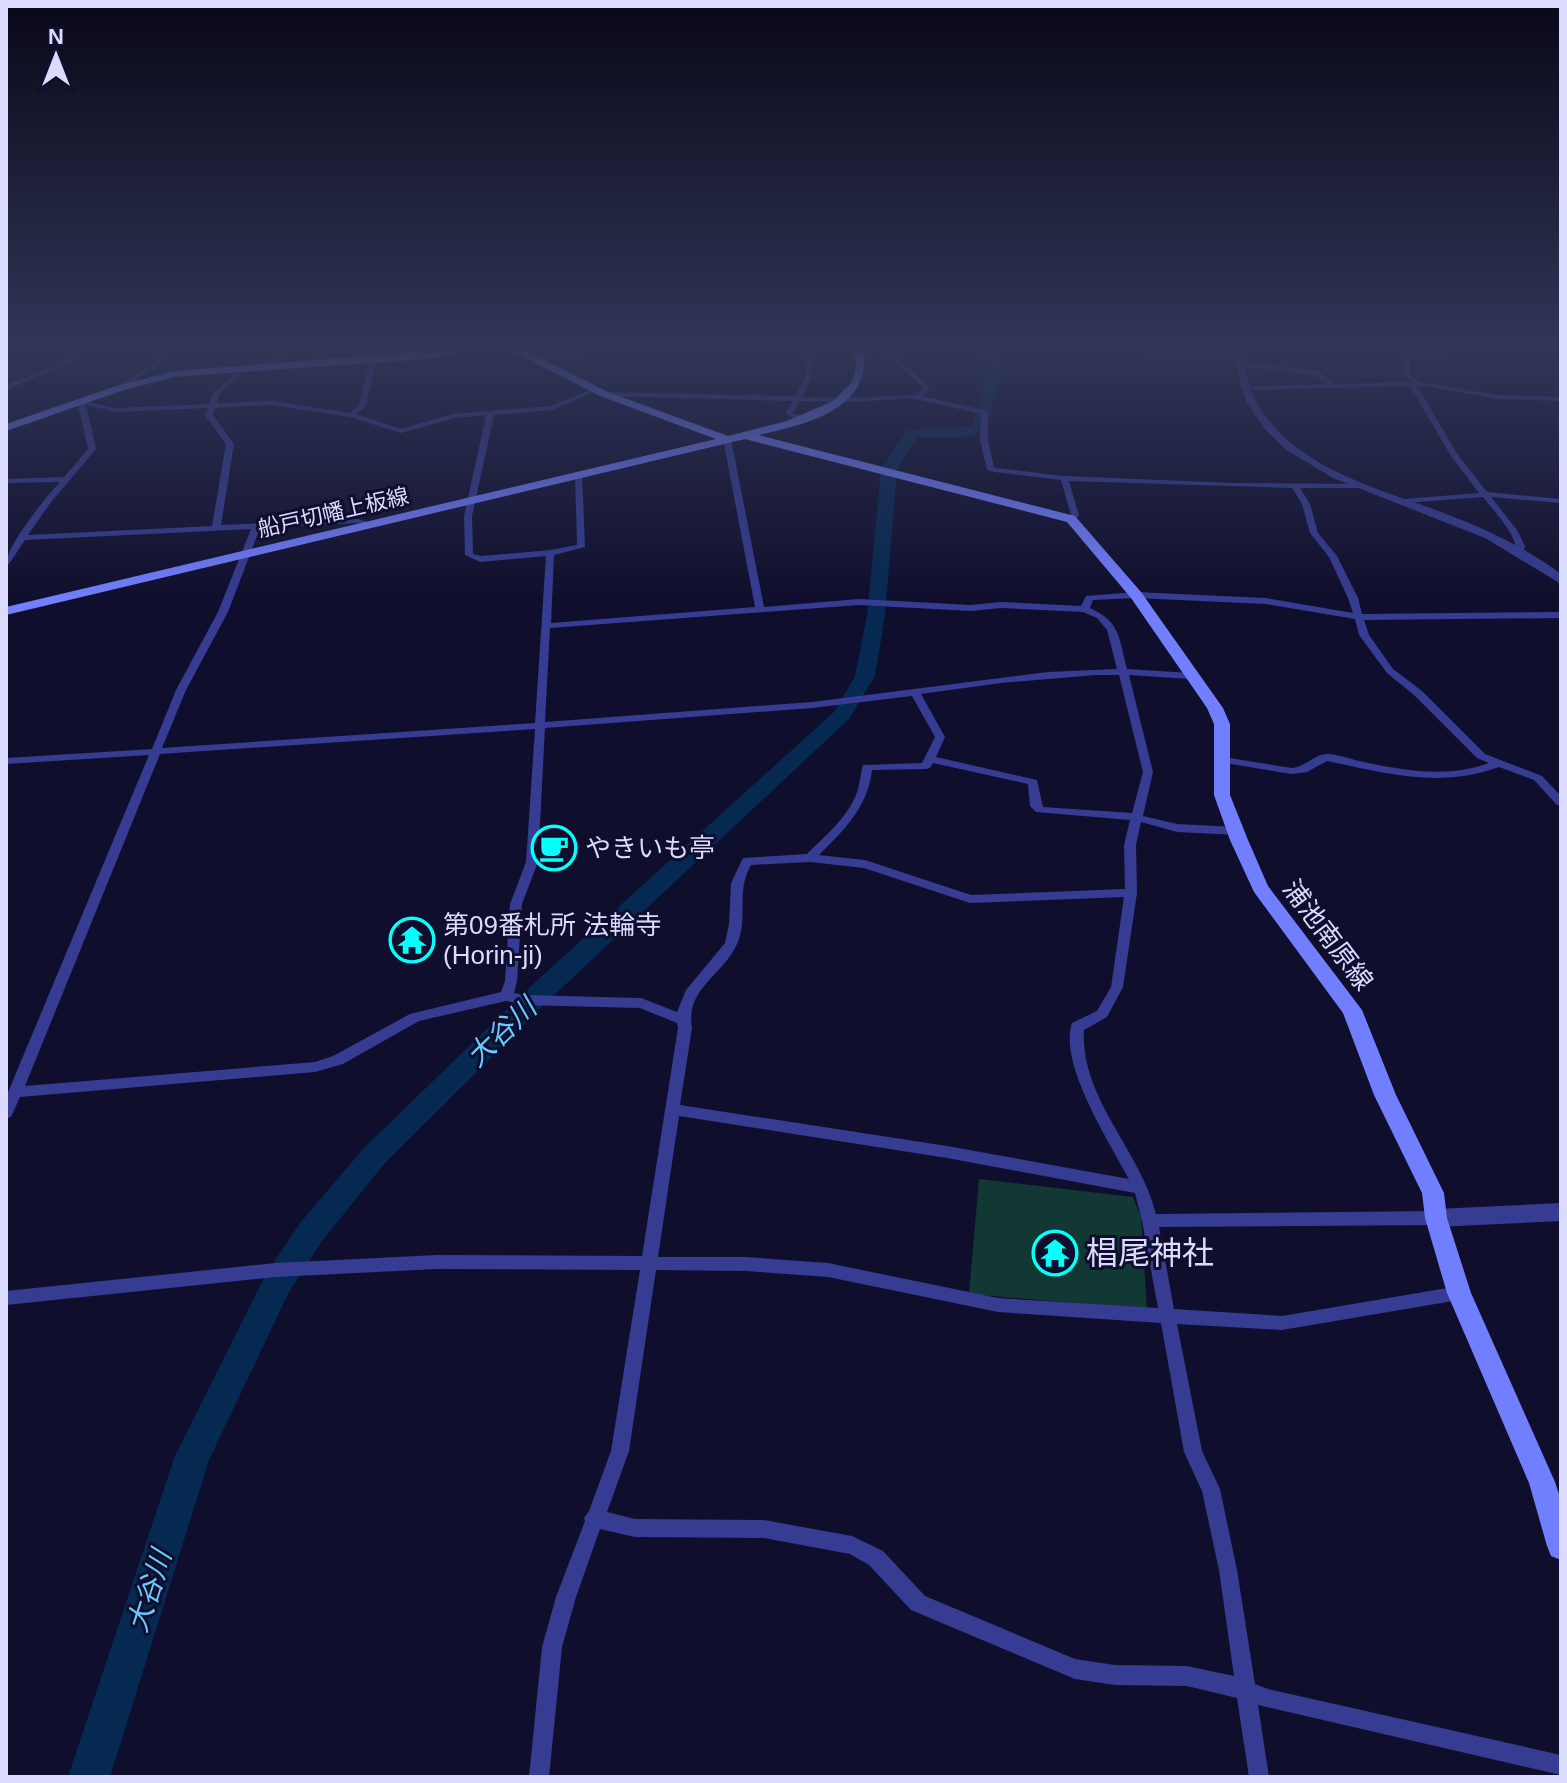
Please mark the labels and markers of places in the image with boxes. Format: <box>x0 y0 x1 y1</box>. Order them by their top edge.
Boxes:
cafe icon: やきいも亭 <box>530 824 578 872</box>
place label: やきいも亭 <box>585 833 715 863</box>
place label: 第09番札所 法輪寺 (Horin-ji) <box>443 910 661 970</box>
temple icon: 第09番札所 法輪寺 (Horin-ji) <box>388 916 436 964</box>
temple icon: 椙尾神社 <box>1031 1229 1079 1277</box>
place label: 椙尾神社 <box>1086 1235 1214 1271</box>

